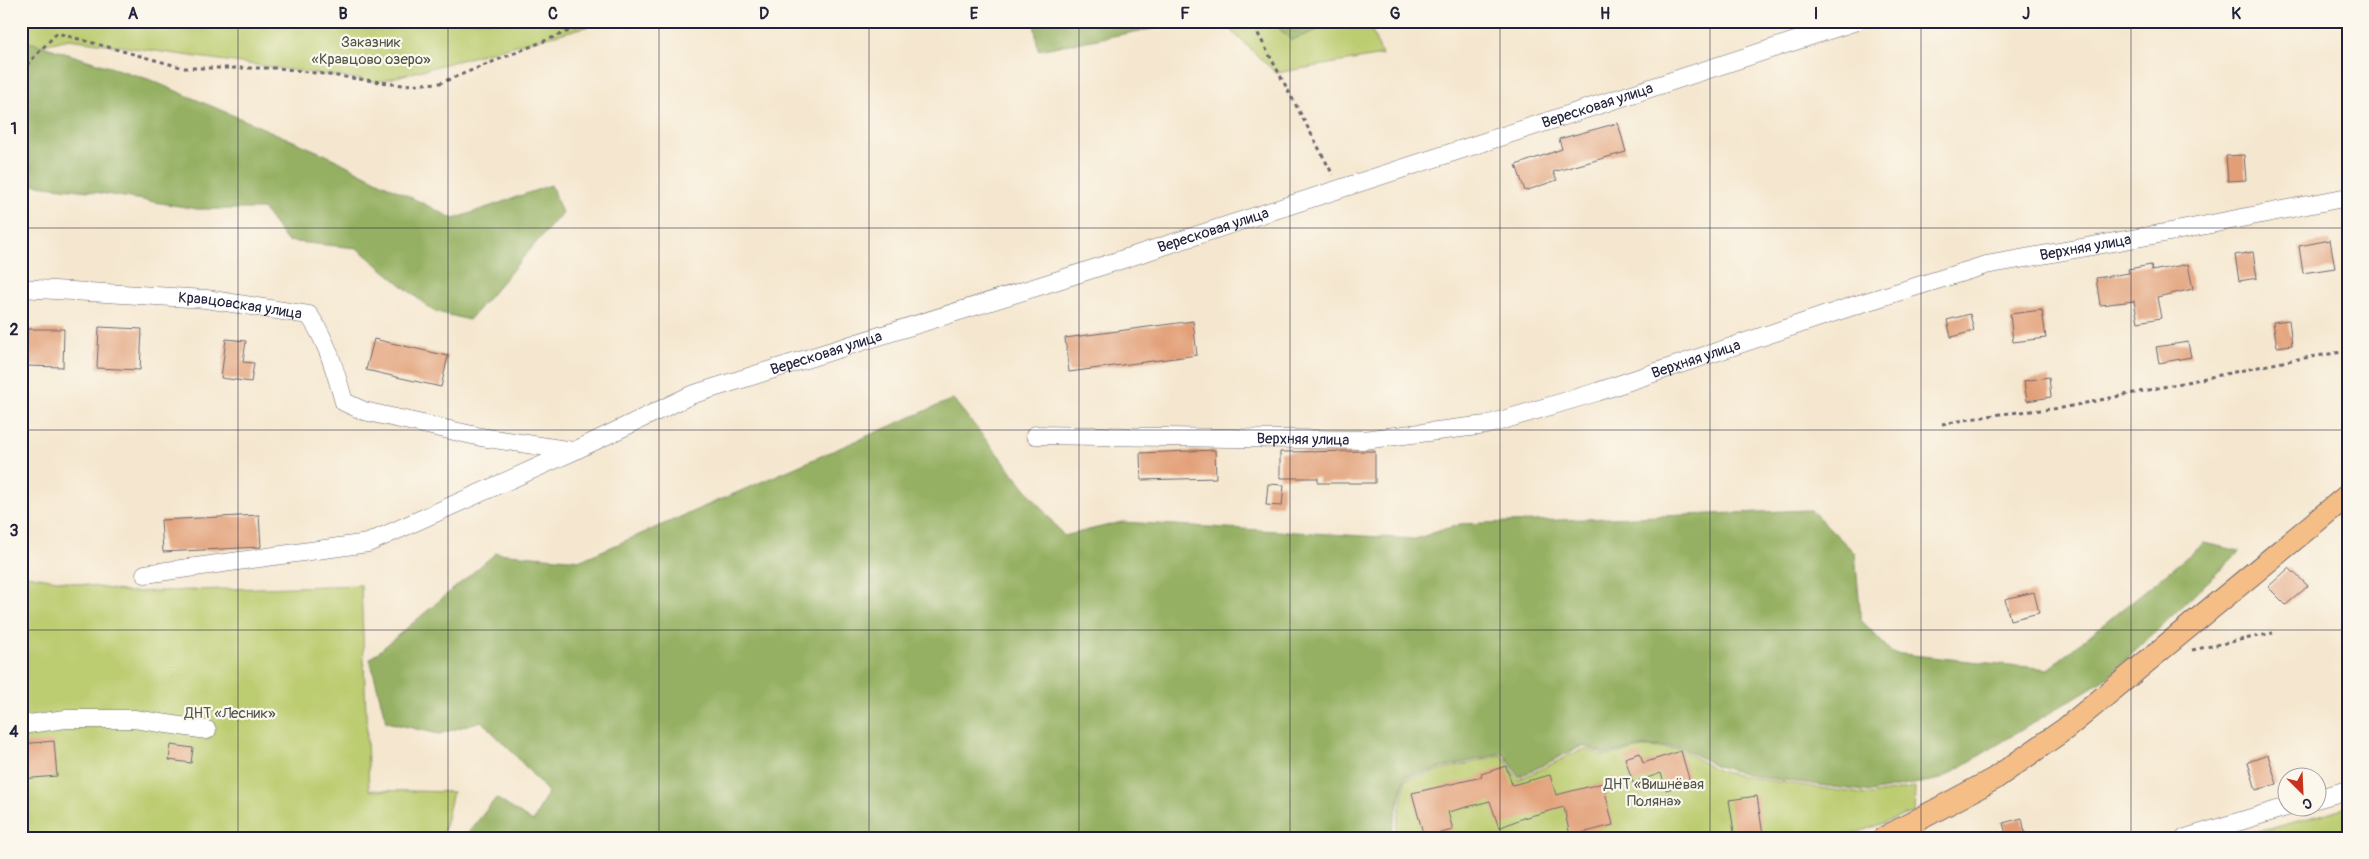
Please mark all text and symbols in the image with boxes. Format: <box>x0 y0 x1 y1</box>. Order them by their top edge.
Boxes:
text: A <box>128 4 139 24</box>
text: B <box>338 4 348 24</box>
text: C <box>548 4 558 24</box>
text: D <box>759 4 769 24</box>
text: E <box>970 4 979 24</box>
text: F <box>1180 4 1190 24</box>
text: G <box>1390 4 1401 24</box>
text: H <box>1600 4 1610 24</box>
text: I <box>1814 4 1818 24</box>
text: J <box>2022 4 2030 24</box>
text: K <box>2231 4 2241 24</box>
park label: Заказник «Кравцово озеро» <box>311 33 431 69</box>
street label: Вересковая улица <box>1539 79 1656 133</box>
text: 1 <box>11 119 17 139</box>
street label: Вересковая улица <box>1155 204 1271 257</box>
street label: Верхняя улица <box>2038 230 2133 265</box>
street label: Кравцовская улица <box>178 288 303 324</box>
text: 2 <box>10 320 19 340</box>
street label: Вересковая улица <box>768 327 884 380</box>
street label: Верхняя улица <box>1649 336 1743 383</box>
street label: Верхняя улица <box>1256 429 1350 450</box>
text: 3 <box>10 521 19 541</box>
park label: ДНТ «Лесник» <box>183 704 276 723</box>
text: 4 <box>9 722 19 742</box>
north arrow <box>2276 766 2326 816</box>
park label: ДНТ «Вишнёвая Поляна» <box>1603 775 1704 811</box>
text: С <box>2299 794 2314 813</box>

